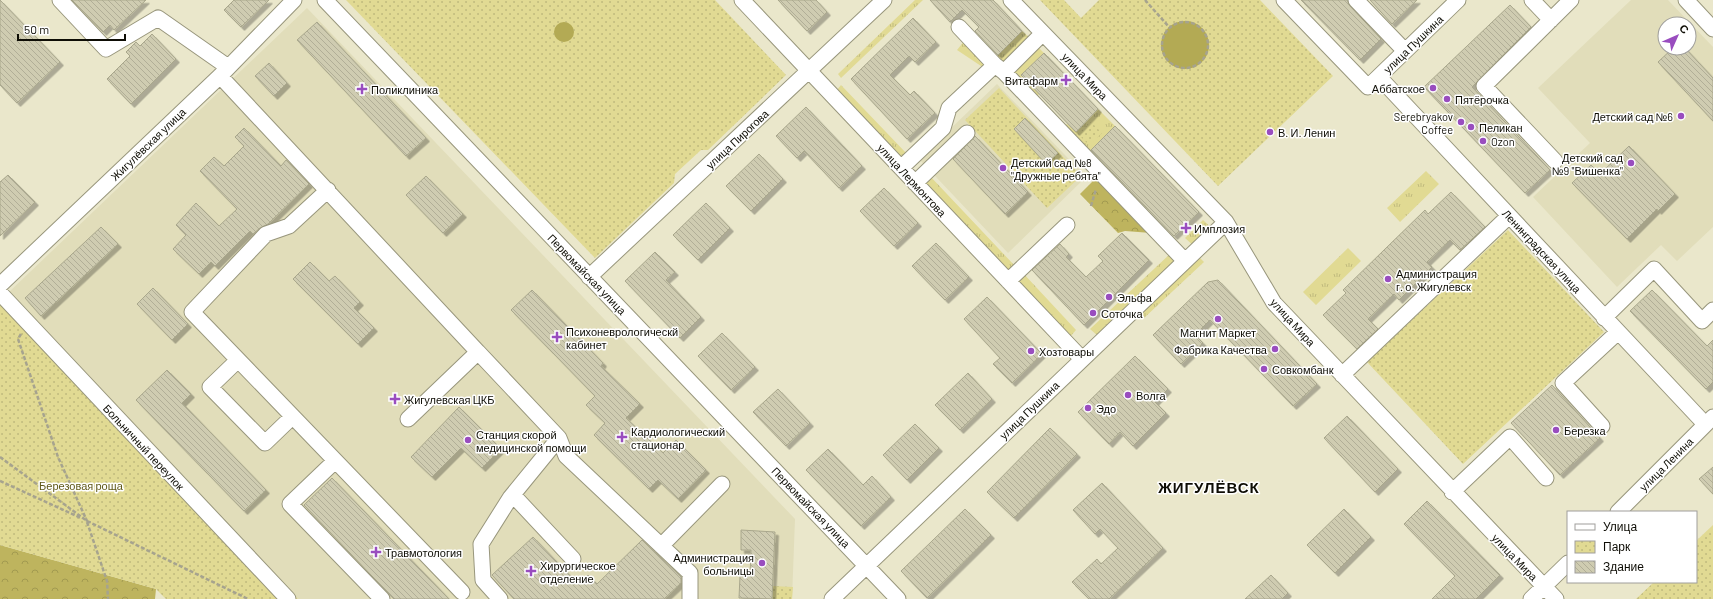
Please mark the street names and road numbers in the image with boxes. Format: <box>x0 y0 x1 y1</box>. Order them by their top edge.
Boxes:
street label: улица Пушкина <box>1380 12 1446 76</box>
street label: улица Мира <box>1059 50 1111 103</box>
street label: Жигулёвская улица <box>108 104 189 183</box>
street label: улица Пирогова <box>703 106 771 171</box>
street label: улица Лермонтова <box>875 141 950 220</box>
street label: Ленинградская улица <box>1500 207 1585 296</box>
street label: Первомайская улица <box>545 231 629 318</box>
street label: улица Мира <box>1268 295 1318 349</box>
street label: улица Пушкина <box>996 378 1062 442</box>
street label: Больничный переулок <box>101 401 187 493</box>
street label: улица Ленина <box>1637 434 1696 493</box>
street label: Первомайская улица <box>769 464 853 551</box>
street label: улица Мира <box>1489 531 1541 584</box>

